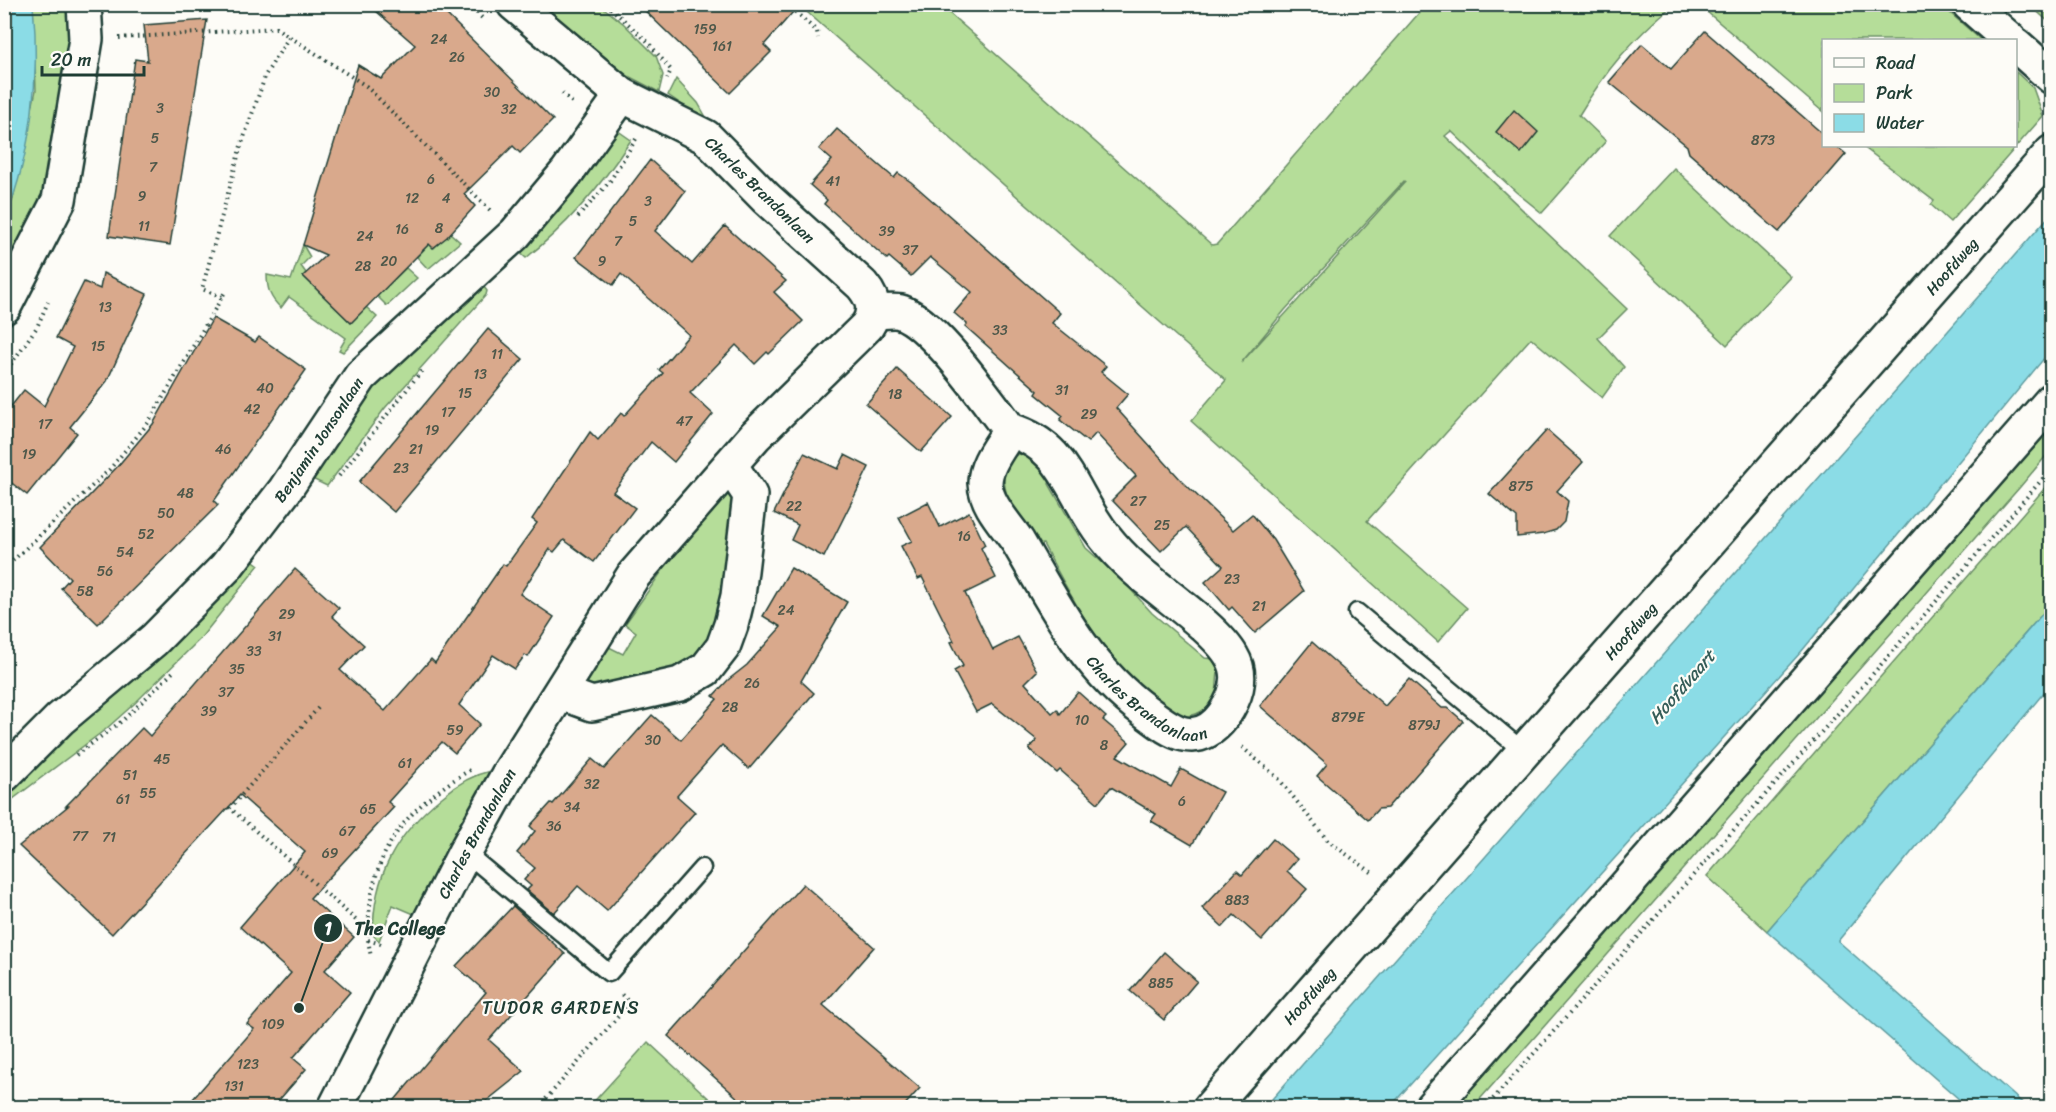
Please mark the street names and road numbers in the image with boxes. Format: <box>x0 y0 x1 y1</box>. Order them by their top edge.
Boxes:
street label: Charles Brandonlaan <box>698 129 823 251</box>
street label: Hoofdweg <box>1918 230 1986 302</box>
street label: Benjamin Jonsonlaan <box>266 370 371 509</box>
street label: Hoofdweg <box>1596 595 1664 667</box>
street label: Charles Brandonlaan <box>1079 648 1212 750</box>
street label: Charles Brandonlaan <box>429 762 524 904</box>
street label: Hoofdweg <box>1275 960 1343 1031</box>

